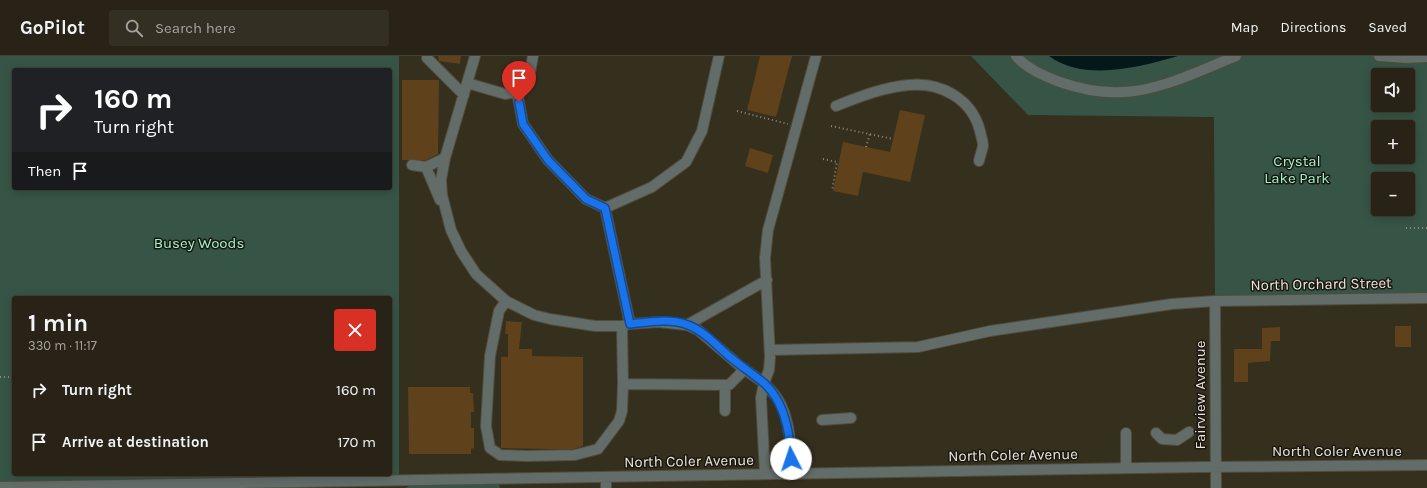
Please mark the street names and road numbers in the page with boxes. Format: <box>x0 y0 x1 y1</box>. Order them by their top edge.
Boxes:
street label: North Orchard Street <box>1250 274 1392 294</box>
street label: Fairview Avenue <box>1191 340 1209 450</box>
street label: North Coler Avenue <box>1272 442 1402 460</box>
street label: North Coler Avenue <box>948 445 1078 465</box>
street label: North Coler Avenue <box>624 451 754 471</box>

